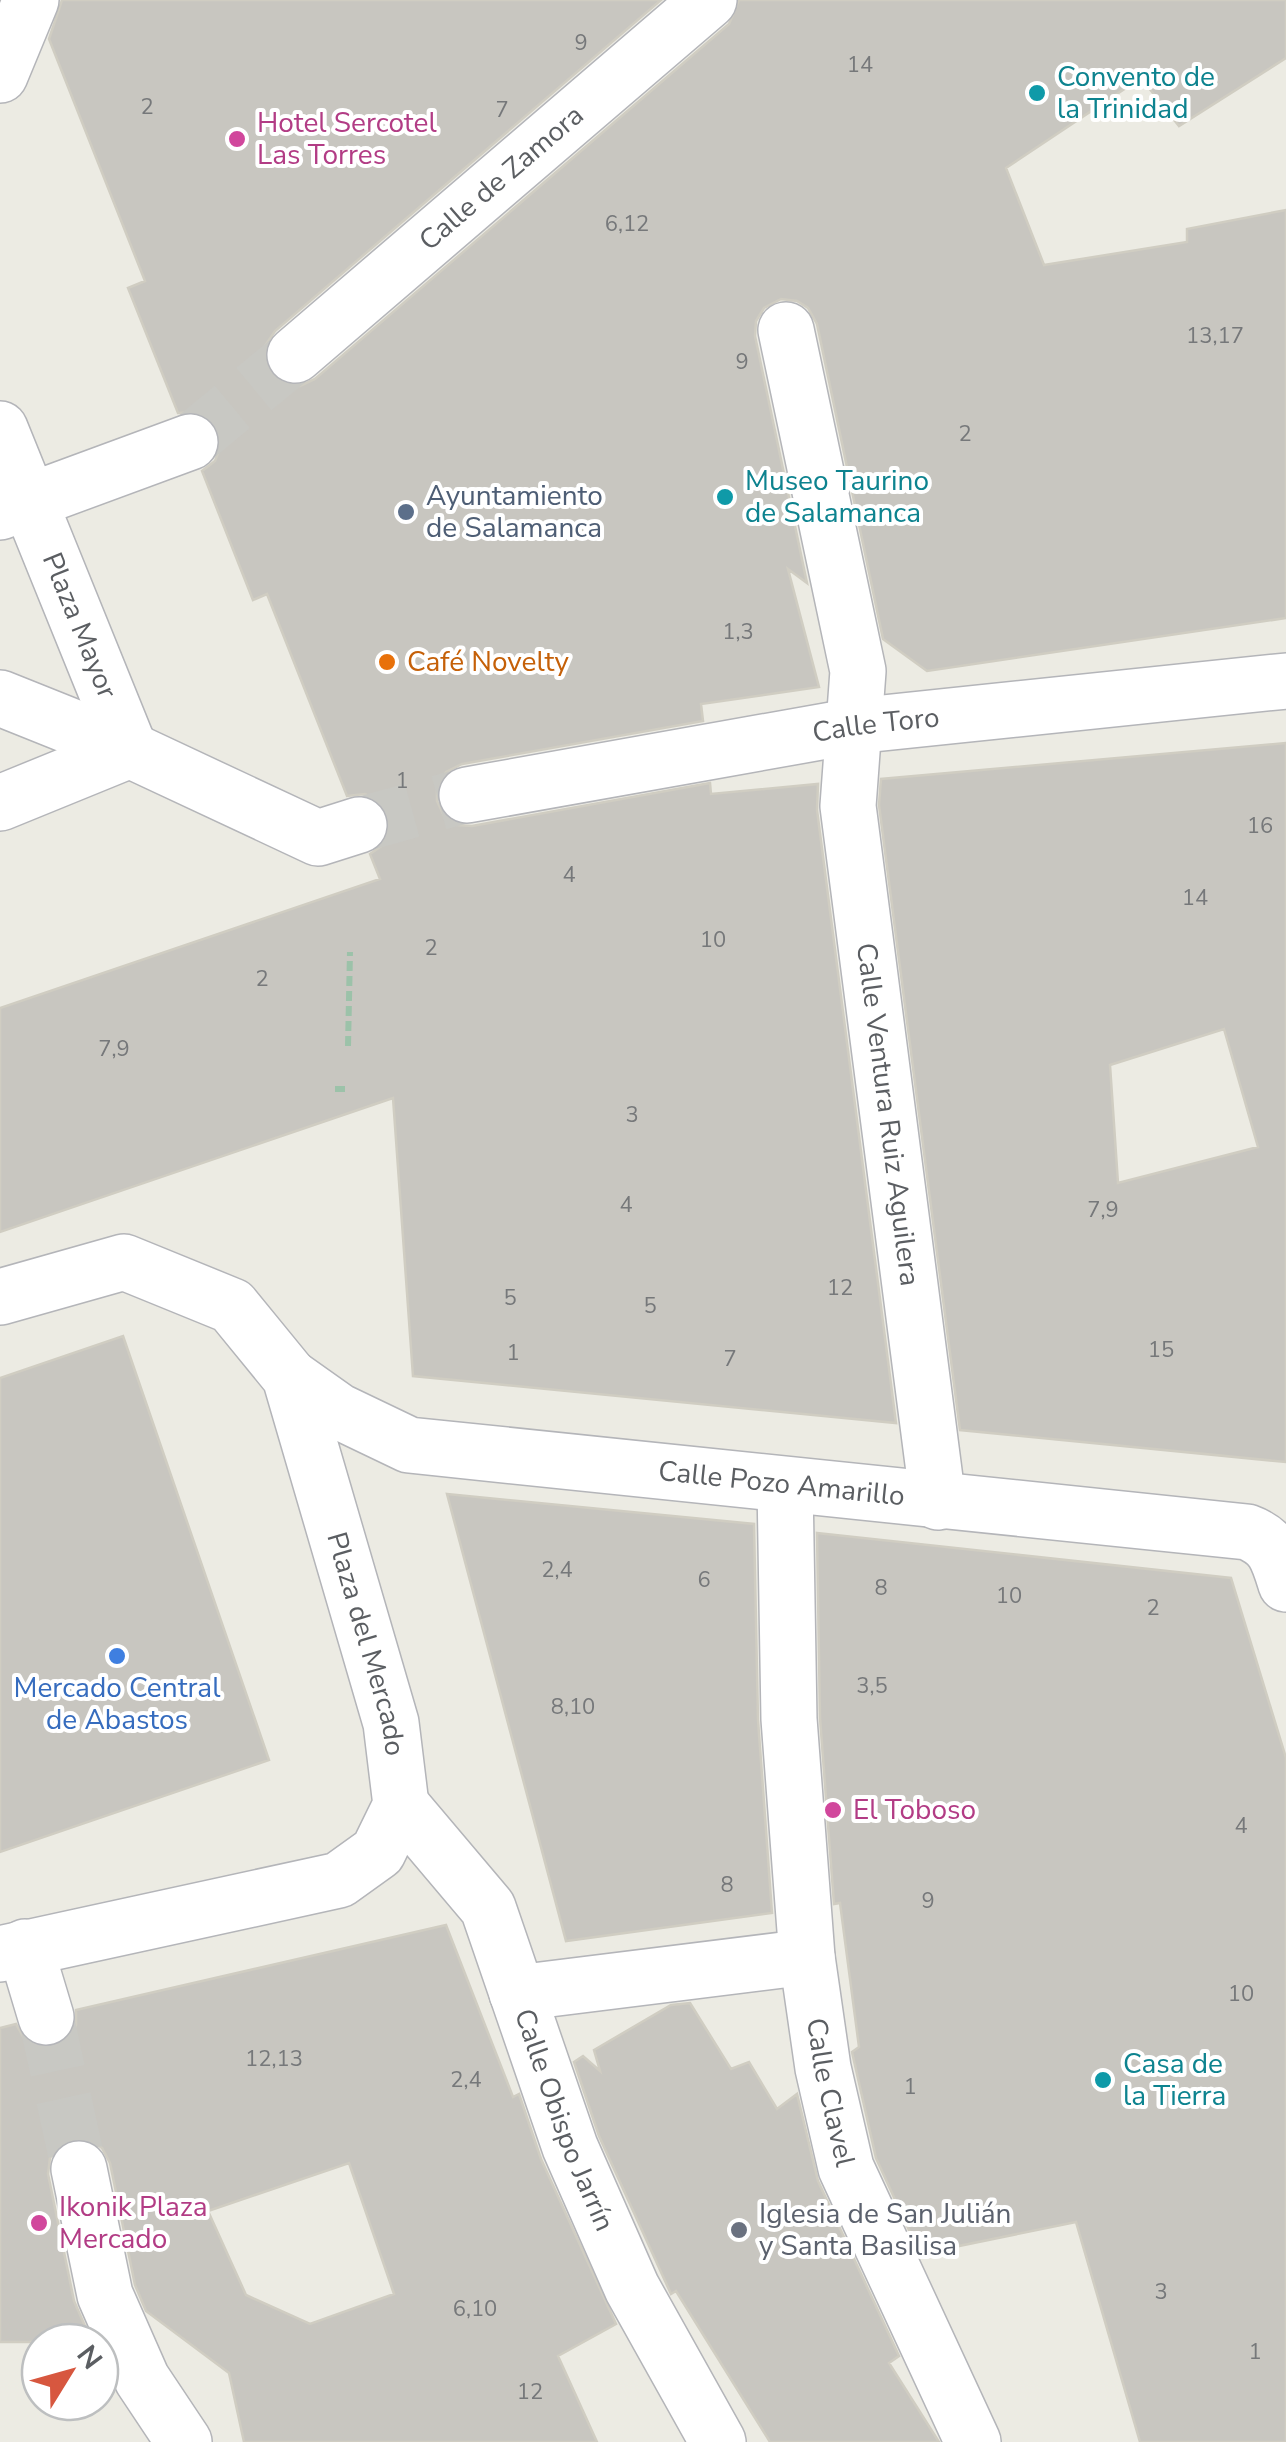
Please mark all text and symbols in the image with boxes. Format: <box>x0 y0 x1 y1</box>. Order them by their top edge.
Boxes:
house number: 9 <box>574 28 588 58</box>
house number: 14 <box>847 50 873 80</box>
place label: Convento de la Trinidad <box>1057 58 1215 128</box>
marker: Convento de la Trinidad <box>1026 82 1048 104</box>
house number: 2 <box>140 92 154 122</box>
house number: 7 <box>495 95 509 125</box>
street label: Calle de Zamora <box>411 97 592 259</box>
place label: Hotel Sercotel Las Torres <box>257 104 437 174</box>
marker: Hotel Sercotel Las Torres <box>226 128 248 150</box>
house number: 6,12 <box>605 209 649 239</box>
house number: 13,17 <box>1186 321 1244 351</box>
house number: 9 <box>735 347 749 377</box>
house number: 2 <box>958 419 972 449</box>
place label: Museo Taurino de Salamanca <box>745 462 929 532</box>
place label: Ayuntamiento de Salamanca <box>426 477 603 547</box>
marker: Museo Taurino de Salamanca <box>714 486 736 508</box>
marker: Ayuntamiento de Salamanca <box>395 501 417 523</box>
street label: Plaza Mayor <box>33 547 126 704</box>
house number: 1,3 <box>722 617 754 647</box>
place label: Café Novelty <box>407 643 569 681</box>
marker: Café Novelty <box>376 651 398 673</box>
street label: Calle Toro <box>809 698 941 752</box>
house number: 1 <box>395 766 409 796</box>
house number: 16 <box>1247 811 1273 841</box>
house number: 4 <box>562 860 576 890</box>
house number: 14 <box>1182 883 1208 913</box>
house number: 10 <box>700 925 726 955</box>
house number: 2 <box>424 933 438 963</box>
street label: Calle Ventura Ruiz Aguilera <box>847 941 929 1288</box>
house number: 2 <box>255 964 269 994</box>
house number: 7,9 <box>98 1034 130 1064</box>
house number: 3 <box>625 1100 639 1130</box>
house number: 4 <box>619 1190 633 1220</box>
house number: 7,9 <box>1087 1195 1119 1225</box>
house number: 12 <box>827 1273 853 1303</box>
house number: 5 <box>503 1283 517 1313</box>
house number: 5 <box>643 1291 657 1321</box>
house number: 15 <box>1148 1335 1174 1365</box>
house number: 1 <box>506 1338 520 1368</box>
house number: 7 <box>723 1344 737 1374</box>
street label: Calle Pozo Amarillo <box>656 1452 907 1515</box>
street label: Plaza del Mercado <box>317 1528 414 1758</box>
house number: 2,4 <box>541 1555 573 1585</box>
house number: 6 <box>697 1565 711 1595</box>
house number: 8 <box>874 1573 888 1603</box>
house number: 10 <box>996 1581 1022 1611</box>
house number: 2 <box>1146 1593 1160 1623</box>
marker: Mercado Central de Abastos <box>106 1645 128 1667</box>
place label: Mercado Central de Abastos <box>14 1669 221 1739</box>
house number: 3,5 <box>856 1671 888 1701</box>
house number: 8,10 <box>551 1692 595 1722</box>
place label: El Toboso <box>853 1791 976 1829</box>
marker: El Toboso <box>822 1799 844 1821</box>
house number: 4 <box>1234 1811 1248 1841</box>
house number: 8 <box>720 1870 734 1900</box>
house number: 9 <box>921 1886 935 1916</box>
house number: 10 <box>1228 1979 1254 2009</box>
street label: Calle Obispo Jarrín <box>505 2004 624 2237</box>
street label: Calle Clavel <box>797 2015 864 2171</box>
house number: 12,13 <box>245 2044 303 2074</box>
place label: Casa de la Tierra <box>1123 2045 1226 2115</box>
house number: 2,4 <box>450 2065 482 2095</box>
marker: Casa de la Tierra <box>1092 2069 1114 2091</box>
house number: 1 <box>903 2072 917 2102</box>
place label: Ikonik Plaza Mercado <box>59 2188 208 2258</box>
place label: Iglesia de San Julián y Santa Basilisa <box>759 2195 1012 2265</box>
marker: Ikonik Plaza Mercado <box>28 2212 50 2234</box>
marker: Iglesia de San Julián y Santa Basilisa <box>728 2219 750 2241</box>
house number: 3 <box>1154 2277 1168 2307</box>
house number: 6,10 <box>453 2294 497 2324</box>
north arrow <box>20 2322 120 2422</box>
house number: 1 <box>1248 2337 1262 2367</box>
text: N <box>68 2338 111 2377</box>
house number: 12 <box>517 2377 543 2407</box>

